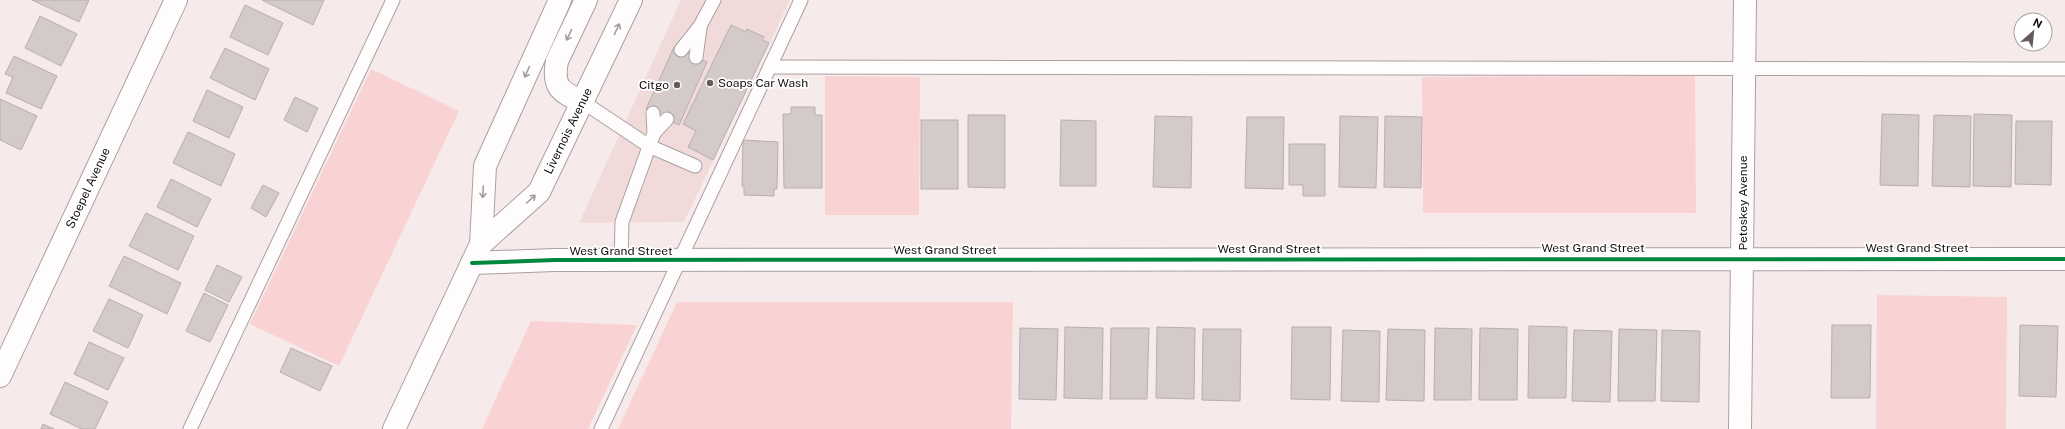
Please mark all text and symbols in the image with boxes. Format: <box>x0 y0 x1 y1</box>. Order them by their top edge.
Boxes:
north arrow <box>2013 12 2053 52</box>
text: N <box>2031 16 2044 30</box>
one-way arrow <box>614 23 621 35</box>
one-way arrow <box>565 29 572 41</box>
one-way arrow <box>523 65 530 77</box>
place label: Soaps Car Wash <box>718 76 808 90</box>
place label: Citgo <box>639 78 669 92</box>
marker: Soaps Car Wash <box>705 78 715 88</box>
marker: Citgo <box>672 80 682 90</box>
street label: Livernois Avenue <box>541 85 595 176</box>
street label: Stoepel Avenue <box>63 145 113 231</box>
street label: Petoskey Avenue <box>1736 155 1750 251</box>
one-way arrow <box>480 185 487 198</box>
one-way arrow <box>526 195 536 204</box>
street label: West Grand Street <box>1541 241 1645 255</box>
street label: West Grand Street <box>1865 241 1969 255</box>
street label: West Grand Street <box>1217 242 1321 256</box>
street label: West Grand Street <box>893 243 997 257</box>
street label: West Grand Street <box>569 244 673 258</box>

